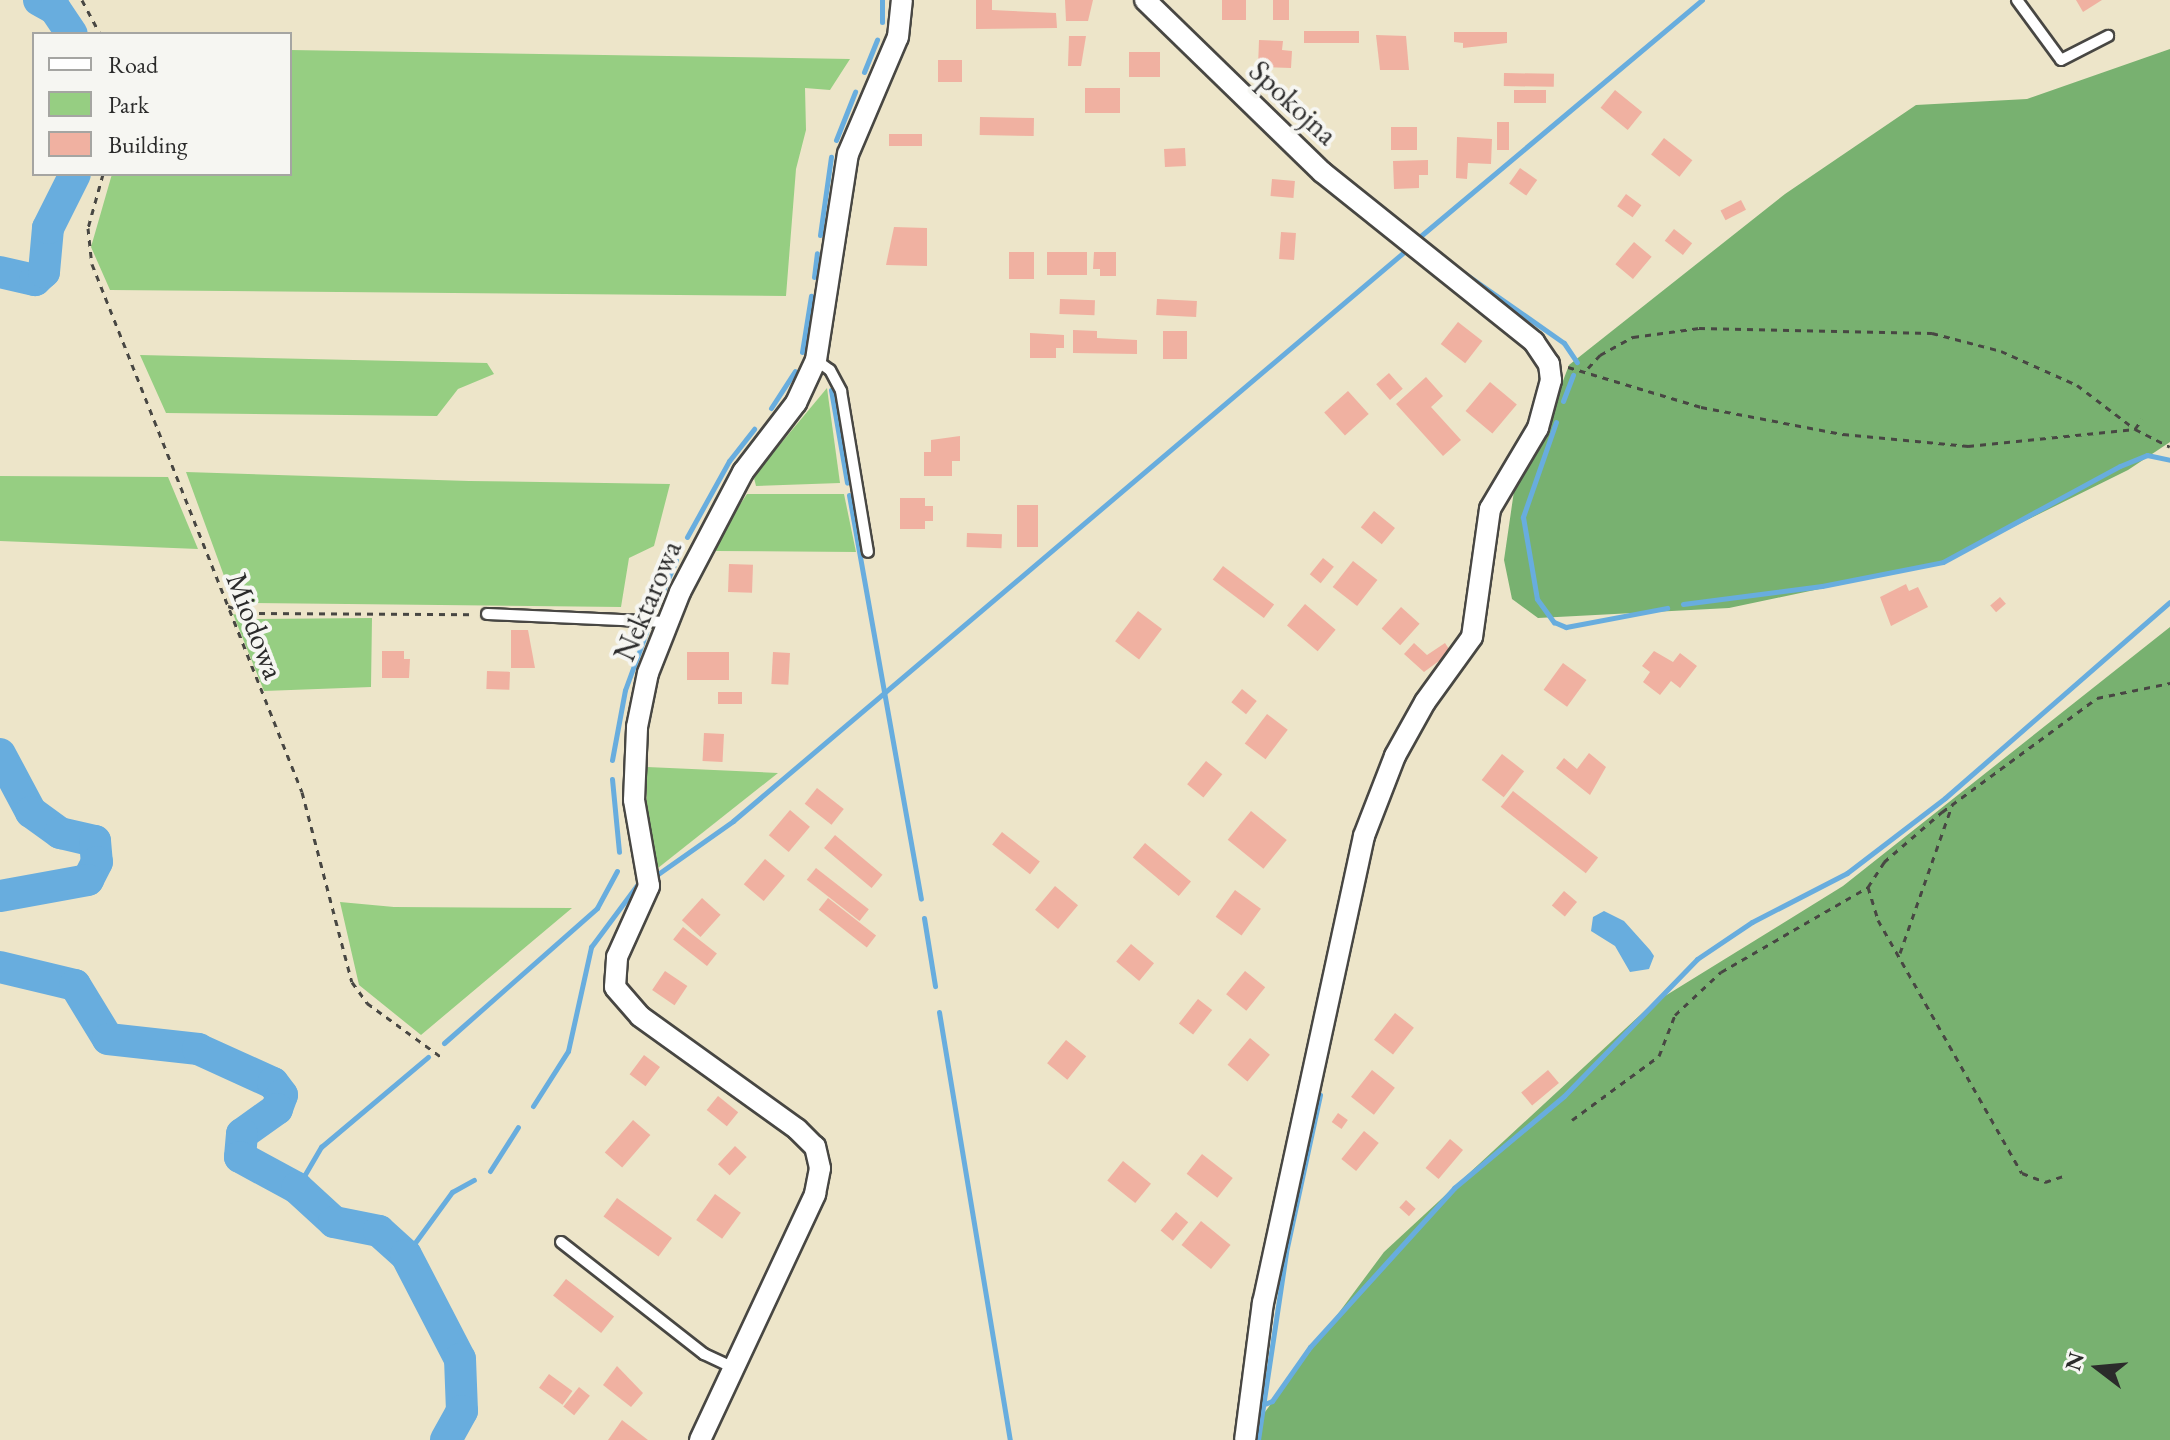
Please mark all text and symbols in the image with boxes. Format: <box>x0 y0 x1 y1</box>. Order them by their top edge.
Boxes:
legend <box>32 32 292 176</box>
text: Road <box>108 49 158 80</box>
street label: Spokojna <box>1241 53 1345 153</box>
text: Park <box>108 89 149 120</box>
text: Building <box>108 129 188 160</box>
street label: Nektarowa <box>607 535 689 667</box>
street label: Miodowa <box>218 568 292 684</box>
north arrow <box>2058 1328 2138 1408</box>
text: N <box>2058 1349 2091 1374</box>

